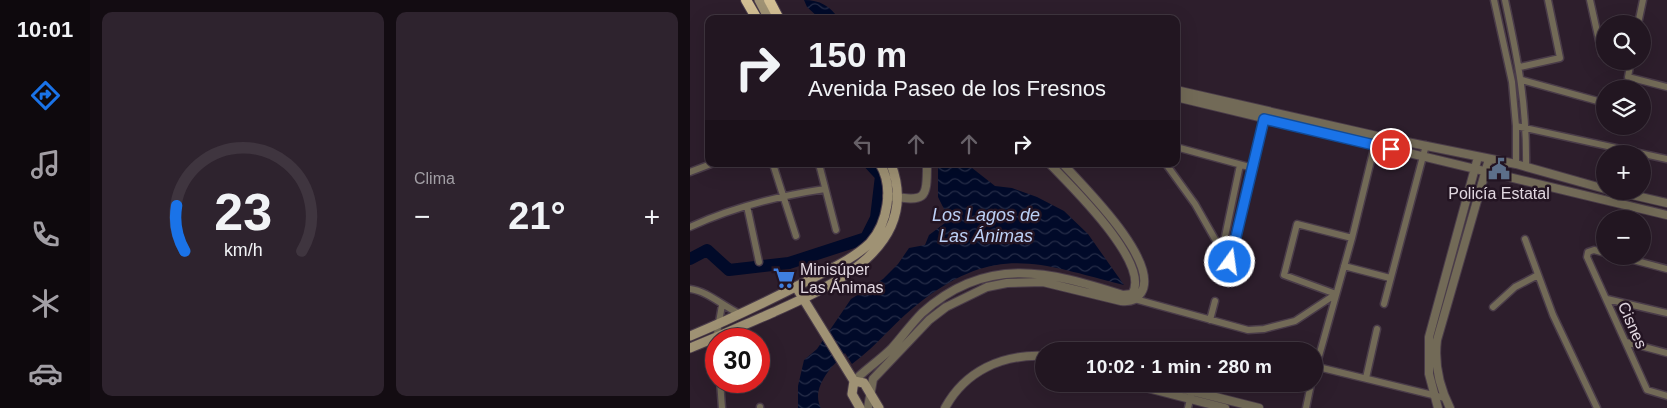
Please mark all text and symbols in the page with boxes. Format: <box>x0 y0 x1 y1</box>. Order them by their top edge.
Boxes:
map controls <box>1596 15 1651 265</box>
button: search <box>1596 15 1651 70</box>
text: 10:01 <box>17 17 73 42</box>
icon: right <box>725 35 790 100</box>
text: 150 m <box>808 35 907 74</box>
text: Avenida Paseo de los Fresnos <box>808 76 1106 101</box>
icon: directions <box>28 78 63 113</box>
button: layers <box>1596 80 1651 135</box>
pin <box>1370 128 1412 170</box>
icon: left <box>849 130 877 158</box>
icon: ahead <box>902 130 930 158</box>
icon: ahead <box>955 130 983 158</box>
icon: right <box>1008 130 1036 158</box>
icon: arrive <box>1377 135 1405 163</box>
button: + <box>1596 145 1651 200</box>
icon: music <box>28 147 63 182</box>
public building icon: Policía Estatal <box>1486 156 1512 182</box>
text: Clima <box>414 170 455 187</box>
text: 23 <box>214 183 272 241</box>
place label: Policía Estatal <box>1448 185 1550 202</box>
text: 21° <box>508 195 566 237</box>
text: − <box>414 201 430 232</box>
text: + <box>644 201 660 232</box>
water label: Los Lagos de Las Ánimas <box>932 205 1040 246</box>
button: − <box>1596 210 1651 265</box>
icon: phone <box>28 217 63 252</box>
position arrow <box>1203 235 1255 287</box>
text: km/h <box>224 240 262 260</box>
place label: Minisúper Las Ánimas <box>800 261 884 296</box>
supermarket icon: Minisúper Las Ánimas <box>771 265 797 291</box>
icon: climate <box>28 286 63 321</box>
street label: Cisnes <box>1615 299 1650 351</box>
speed limit sign: 30 <box>705 328 770 393</box>
icon: car <box>28 356 63 391</box>
text: 10:02 · 1 min · 280 m <box>1086 356 1272 377</box>

